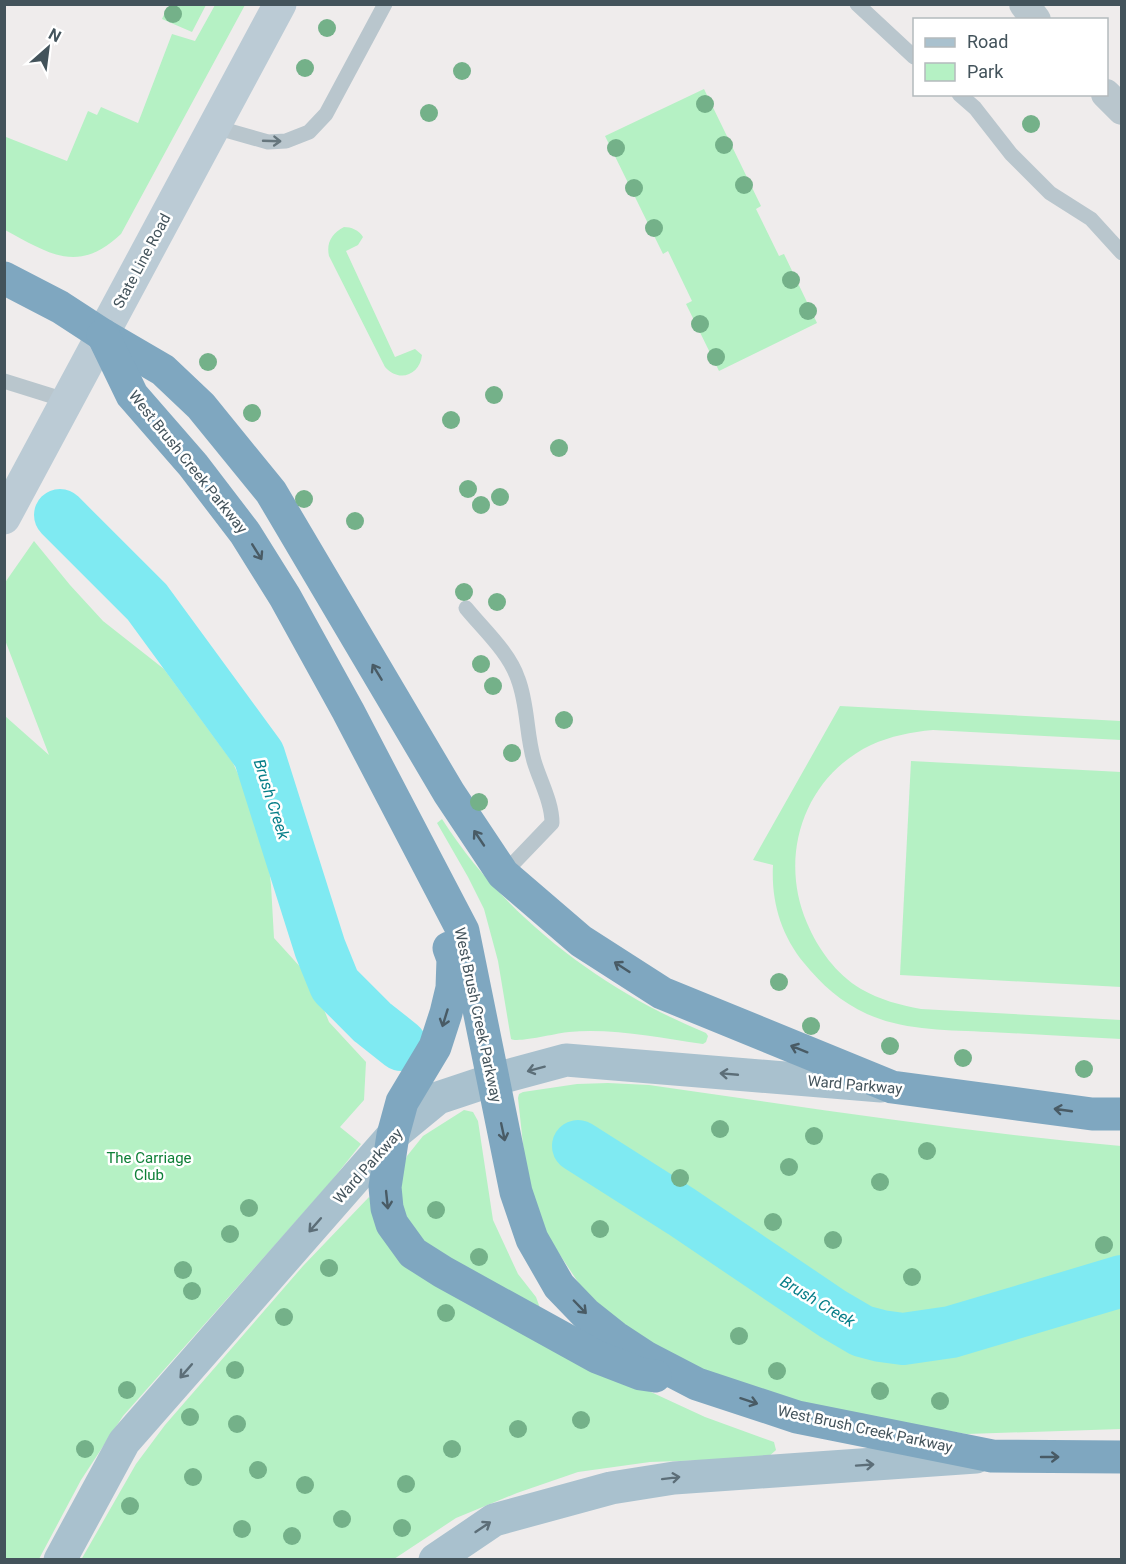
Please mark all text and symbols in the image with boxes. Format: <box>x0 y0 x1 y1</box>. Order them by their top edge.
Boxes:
north arrow <box>18 18 78 78</box>
legend <box>913 18 1108 96</box>
text: N <box>45 24 64 46</box>
text: Road <box>967 31 1008 52</box>
text: Park <box>967 61 1004 82</box>
one-way arrow <box>261 135 281 146</box>
street label: State Line Road <box>109 211 175 311</box>
street label: West Brush Creek Parkway <box>125 387 251 537</box>
one-way arrow <box>252 543 264 560</box>
one-way arrow <box>371 664 383 681</box>
water label: Brush Creek <box>250 757 294 843</box>
one-way arrow <box>473 830 485 847</box>
street label: West Brush Creek Parkway <box>451 926 505 1104</box>
one-way arrow <box>615 961 631 973</box>
one-way arrow <box>438 1008 449 1027</box>
one-way arrow <box>790 1043 809 1054</box>
one-way arrow <box>526 1063 545 1075</box>
one-way arrow <box>719 1068 739 1079</box>
street label: Ward Parkway <box>807 1072 903 1098</box>
one-way arrow <box>1054 1105 1074 1116</box>
one-way arrow <box>498 1122 509 1141</box>
street label: Ward Parkway <box>330 1125 406 1207</box>
park label: The Carriage Club <box>106 1149 192 1184</box>
one-way arrow <box>382 1190 393 1210</box>
one-way arrow <box>308 1217 322 1232</box>
water label: Brush Creek <box>777 1272 859 1332</box>
one-way arrow <box>573 1300 587 1315</box>
one-way arrow <box>179 1363 193 1378</box>
one-way arrow <box>739 1396 758 1407</box>
street label: West Brush Creek Parkway <box>776 1402 954 1456</box>
one-way arrow <box>1040 1451 1060 1463</box>
one-way arrow <box>855 1459 875 1470</box>
one-way arrow <box>660 1473 680 1484</box>
one-way arrow <box>474 1521 491 1533</box>

